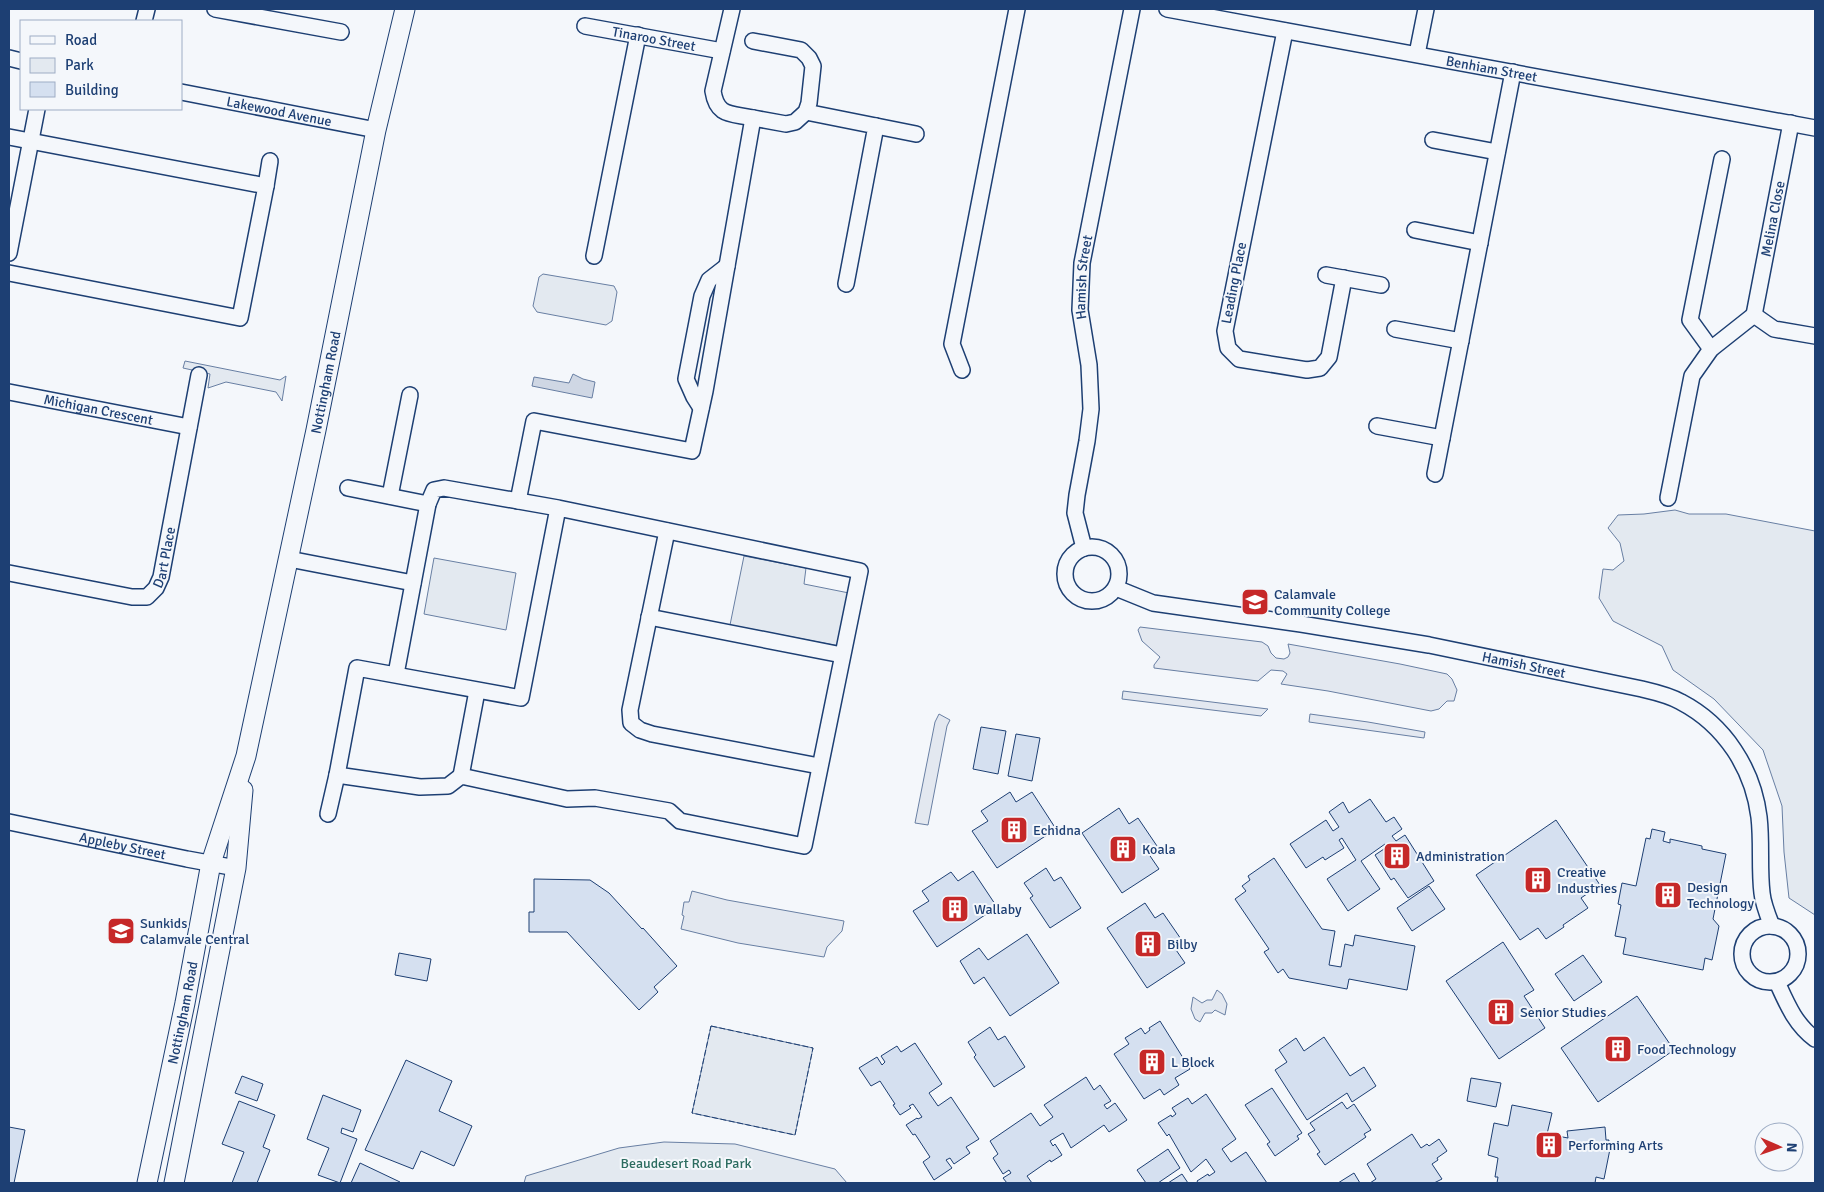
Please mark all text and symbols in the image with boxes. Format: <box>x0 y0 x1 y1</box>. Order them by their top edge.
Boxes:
legend <box>20 20 182 110</box>
street label: Tinaroo Street <box>611 23 697 55</box>
text: Road <box>65 31 97 49</box>
street label: Benhiam Street <box>1445 52 1539 85</box>
text: Park <box>65 56 94 74</box>
text: Building <box>65 81 119 99</box>
street label: Lakewood Avenue <box>225 93 333 130</box>
street label: Melina Close <box>1757 179 1788 258</box>
street label: Hamish Street <box>1071 234 1096 321</box>
street label: Leading Place <box>1218 241 1250 325</box>
street label: Nottingham Road <box>307 329 344 435</box>
street label: Michigan Crescent <box>42 390 155 428</box>
street label: Dart Place <box>149 525 179 591</box>
place label: Calamvale Community College <box>1274 586 1391 619</box>
school or university icon: Calamvale Community College <box>1240 587 1270 617</box>
street label: Hamish Street <box>1481 648 1567 682</box>
building icon: Echidna <box>999 815 1029 845</box>
place label: Echidna <box>1033 822 1081 839</box>
street label: Appleby Street <box>78 828 167 863</box>
building icon: Koala <box>1108 834 1138 864</box>
place label: Koala <box>1142 841 1176 858</box>
building icon: Administration <box>1382 841 1412 871</box>
place label: Administration <box>1416 848 1505 865</box>
place label: Creative Industries <box>1557 864 1617 897</box>
building icon: Creative Industries <box>1523 865 1553 895</box>
place label: Design Technology <box>1687 879 1755 912</box>
building icon: Design Technology <box>1653 880 1683 910</box>
building icon: Wallaby <box>940 894 970 924</box>
place label: Wallaby <box>974 901 1022 918</box>
place label: Sunkids Calamvale Central <box>140 915 249 948</box>
school or university icon: Sunkids Calamvale Central <box>106 916 136 946</box>
building icon: Bilby <box>1133 929 1163 959</box>
place label: Bilby <box>1167 936 1198 953</box>
street label: Nottingham Road <box>164 960 201 1066</box>
building icon: Senior Studies <box>1486 997 1516 1027</box>
place label: Senior Studies <box>1520 1004 1606 1021</box>
building icon: Food Technology <box>1603 1034 1633 1064</box>
place label: Food Technology <box>1637 1041 1736 1058</box>
building icon: L Block <box>1137 1047 1167 1077</box>
place label: L Block <box>1171 1054 1215 1071</box>
north arrow <box>1754 1122 1804 1172</box>
building icon: Performing Arts <box>1534 1130 1564 1160</box>
place label: Performing Arts <box>1568 1137 1663 1154</box>
text: N <box>1783 1142 1800 1153</box>
park label: Beaudesert Road Park <box>620 1155 752 1172</box>

